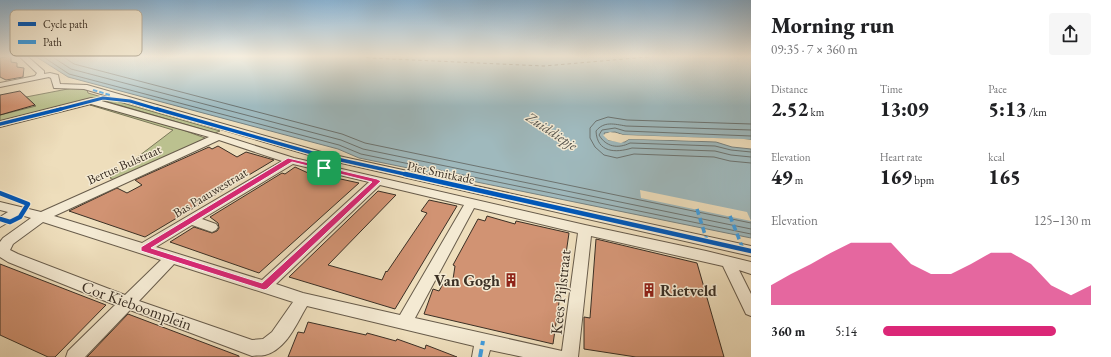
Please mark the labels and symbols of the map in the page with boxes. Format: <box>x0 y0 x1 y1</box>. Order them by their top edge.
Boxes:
legend <box>10 10 142 56</box>
text: Cycle path <box>43 17 88 31</box>
text: Path <box>43 35 62 49</box>
water label: Zuiddiepje <box>522 107 581 154</box>
street label: Bertus Bulstraat <box>84 141 164 188</box>
pin <box>307 151 341 185</box>
street label: Piet Smitkade <box>406 157 476 188</box>
street label: Bas Paauwestraat <box>170 163 251 221</box>
street label: Kees Pijlstraat <box>546 249 575 335</box>
place label: Van Gogh <box>434 270 500 291</box>
building icon: Van Gogh <box>503 272 519 288</box>
street label: Cor Kieboomplein <box>79 276 195 335</box>
place label: Rietveld <box>660 280 717 301</box>
building icon: Rietveld <box>641 282 657 298</box>

